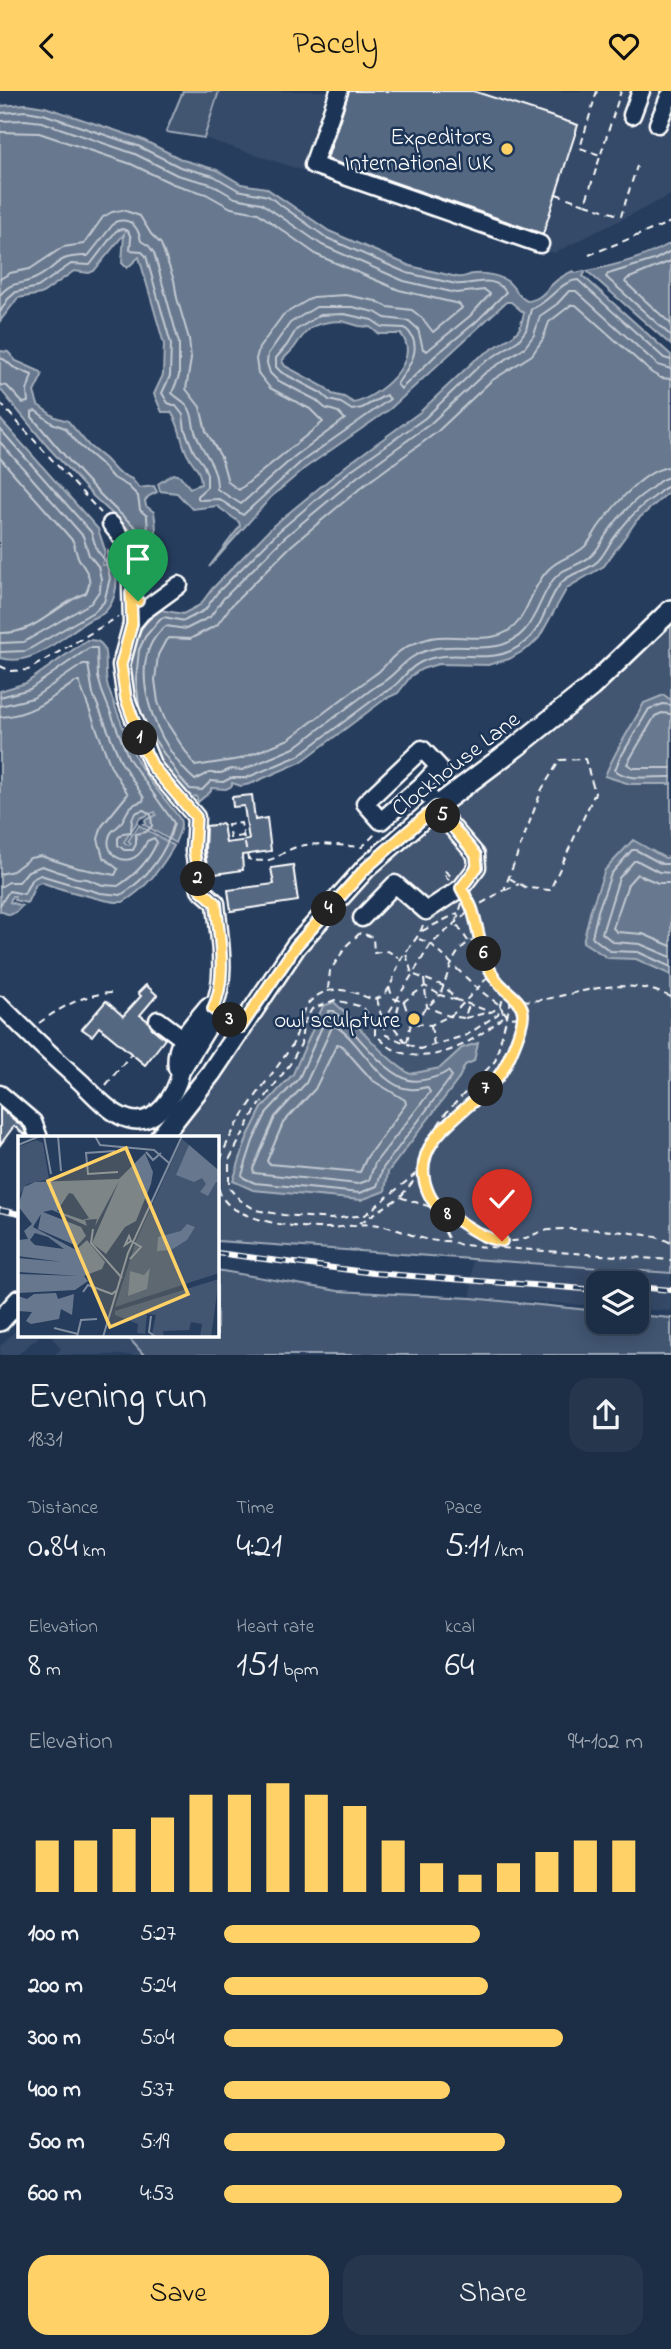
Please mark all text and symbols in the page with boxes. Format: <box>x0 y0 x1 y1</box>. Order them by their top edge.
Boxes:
text: Pacely <box>293 22 378 69</box>
icon: back <box>28 27 66 65</box>
icon: heart <box>605 27 643 65</box>
place label: Expeditors International UK <box>344 122 494 181</box>
marker: Expeditors International UK <box>499 141 515 157</box>
pin <box>108 529 168 601</box>
icon: arrive <box>119 540 157 578</box>
street label: Clockhouse Lane <box>385 704 528 826</box>
pin: 1 <box>122 721 158 755</box>
text: 1 <box>136 724 143 751</box>
pin: 5 <box>426 799 460 833</box>
text: 5 <box>437 802 448 829</box>
pin: 2 <box>180 861 216 897</box>
text: 2 <box>193 865 202 892</box>
pin: 4 <box>312 891 346 927</box>
text: 4 <box>325 895 332 922</box>
pin: 6 <box>466 937 502 971</box>
text: 6 <box>479 940 488 967</box>
pin: 3 <box>212 1003 247 1037</box>
place label: owl sculpture <box>274 1005 401 1038</box>
text: 3 <box>226 1006 233 1033</box>
marker: owl sculpture <box>406 1011 422 1027</box>
pin: 7 <box>468 1072 504 1107</box>
text: 7 <box>482 1075 489 1102</box>
inset map <box>18 1136 219 1337</box>
pin <box>472 1169 532 1241</box>
icon: check <box>483 1180 521 1218</box>
pin: 8 <box>430 1197 466 1233</box>
text: 8 <box>444 1201 451 1228</box>
map controls <box>586 1271 649 1334</box>
button: layers <box>586 1271 649 1334</box>
text: Evening run <box>28 1370 207 1426</box>
button: share <box>569 1378 643 1452</box>
text: 18:31 <box>28 1424 63 1457</box>
text: Distance <box>28 1495 98 1522</box>
text: Time <box>236 1495 274 1522</box>
text: Pace <box>445 1495 482 1522</box>
text: 0.84 <box>28 1522 78 1573</box>
text: 4:21 <box>236 1522 282 1573</box>
text: 5:11 <box>445 1522 490 1573</box>
text: km <box>78 1538 106 1565</box>
text: /km <box>490 1538 524 1565</box>
text: Elevation <box>28 1614 98 1641</box>
text: Heart rate <box>236 1614 314 1641</box>
text: kcal <box>445 1614 475 1641</box>
text: 8 <box>28 1641 41 1692</box>
text: 151 <box>236 1641 279 1692</box>
text: 64 <box>445 1641 474 1692</box>
text: m <box>41 1657 61 1684</box>
text: bpm <box>279 1657 318 1684</box>
text: Elevation <box>28 1726 113 1759</box>
text: 94–102 m <box>568 1726 643 1759</box>
text: 100 m <box>28 1918 79 1951</box>
text: 5:27 <box>140 1918 176 1951</box>
text: 200 m <box>28 1970 83 2003</box>
text: 5:24 <box>140 1970 176 2003</box>
text: 300 m <box>28 2022 81 2055</box>
text: 5:04 <box>140 2022 175 2055</box>
text: 400 m <box>28 2074 81 2107</box>
text: 5:37 <box>140 2074 174 2107</box>
text: 500 m <box>28 2126 85 2159</box>
text: 5:19 <box>140 2126 169 2159</box>
text: 600 m <box>28 2178 82 2211</box>
text: 4:53 <box>140 2178 174 2211</box>
button: Save <box>28 2255 329 2335</box>
button: Share <box>343 2255 643 2335</box>

